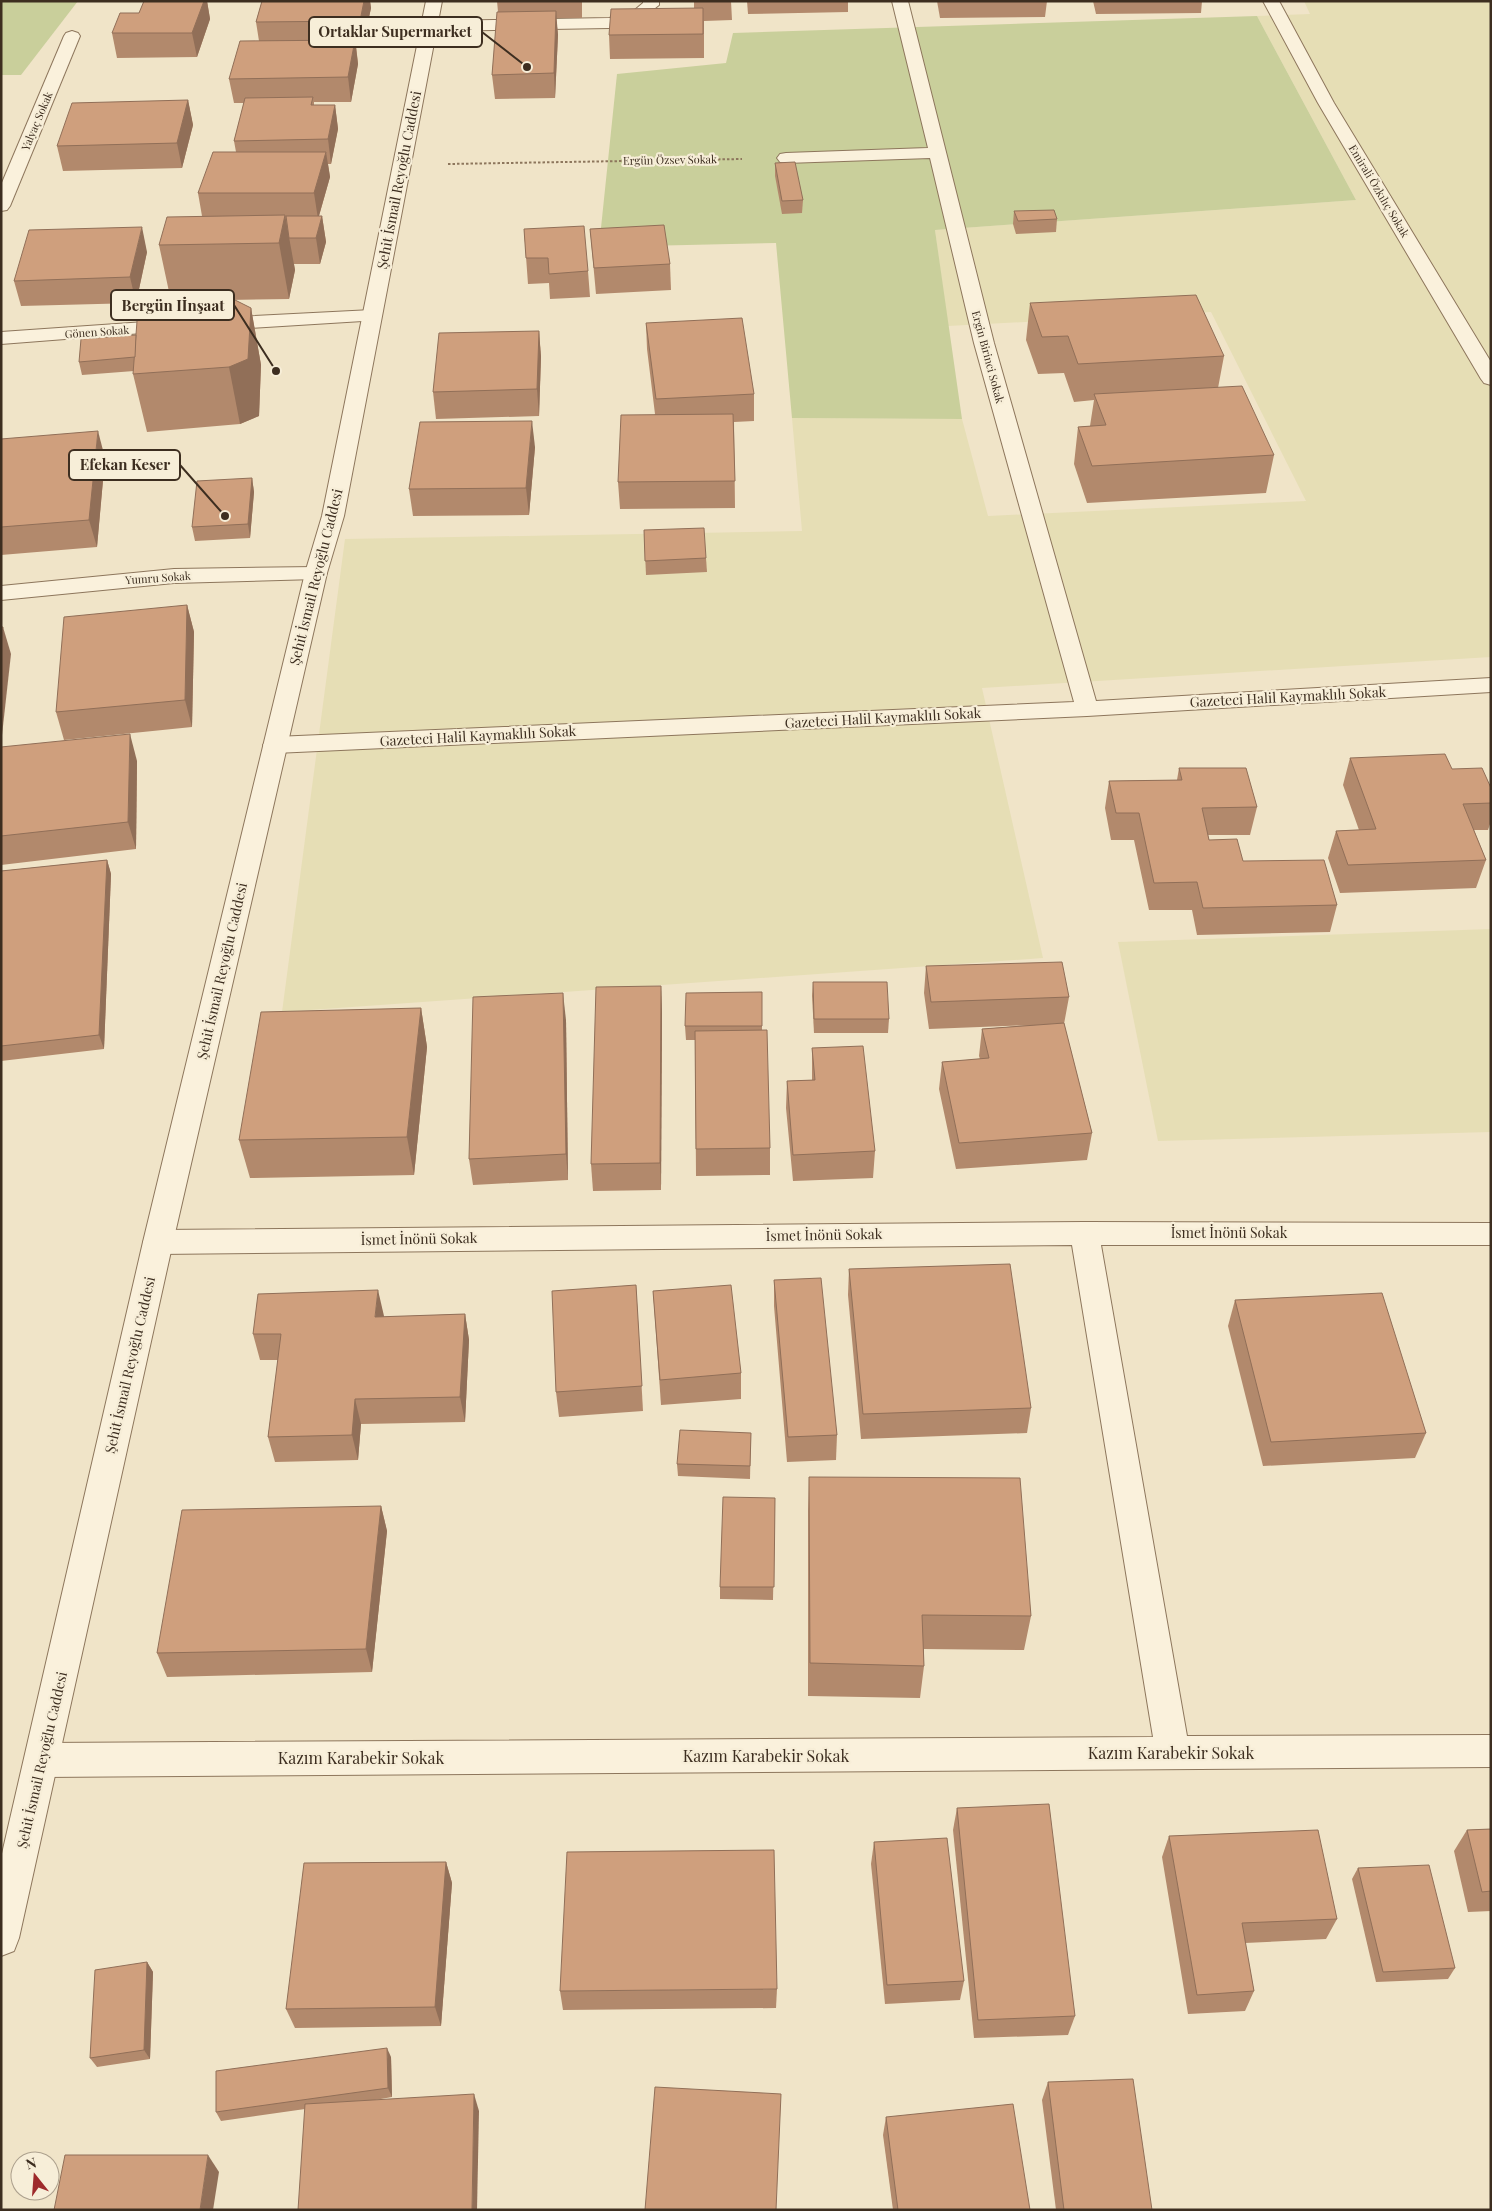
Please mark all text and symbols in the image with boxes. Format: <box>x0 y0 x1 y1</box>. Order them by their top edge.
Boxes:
callout: Ortaklar Supermarket <box>309 17 482 47</box>
text: Ortaklar Supermarket <box>318 21 472 41</box>
street label: Yalyaç Sokak <box>17 89 56 154</box>
street label: Şehit İsmail Reyoğlu Caddesi <box>372 89 425 271</box>
street label: Emirali Özkılıç Sokak <box>1346 142 1413 240</box>
street label: Ergün Özsev Sokak <box>623 151 717 168</box>
callout: Bergün Iİnşaat <box>111 290 234 320</box>
text: Bergün Iİnşaat <box>122 295 225 315</box>
street label: Ergin Birinci Sokak <box>969 309 1008 405</box>
street label: Gönen Sokak <box>64 322 130 341</box>
callout: Efekan Keser <box>69 450 180 480</box>
text: Efekan Keser <box>80 454 170 474</box>
street label: Şehit İsmail Reyoğlu Caddesi <box>284 487 347 667</box>
street label: Yumru Sokak <box>124 568 191 587</box>
street label: Gazeteci Halil Kaymaklılı Sokak <box>1189 682 1387 711</box>
street label: Gazeteci Halil Kaymaklılı Sokak <box>784 703 982 732</box>
street label: Gazeteci Halil Kaymaklılı Sokak <box>379 721 577 750</box>
street label: Şehit İsmail Reyoğlu Caddesi <box>192 881 251 1061</box>
street label: İsmet İnönü Sokak <box>1171 1223 1288 1242</box>
street label: İsmet İnönü Sokak <box>765 1224 883 1245</box>
street label: İsmet İnönü Sokak <box>360 1228 478 1249</box>
street label: Şehit İsmail Reyoğlu Caddesi <box>100 1275 159 1455</box>
street label: Şehit İsmail Reyoğlu Caddesi <box>12 1670 71 1850</box>
street label: Kazım Karabekir Sokak <box>1088 1742 1254 1763</box>
street label: Kazım Karabekir Sokak <box>683 1745 849 1766</box>
street label: Kazım Karabekir Sokak <box>278 1747 444 1768</box>
north arrow <box>10 2151 60 2201</box>
text: N <box>23 2153 39 2174</box>

